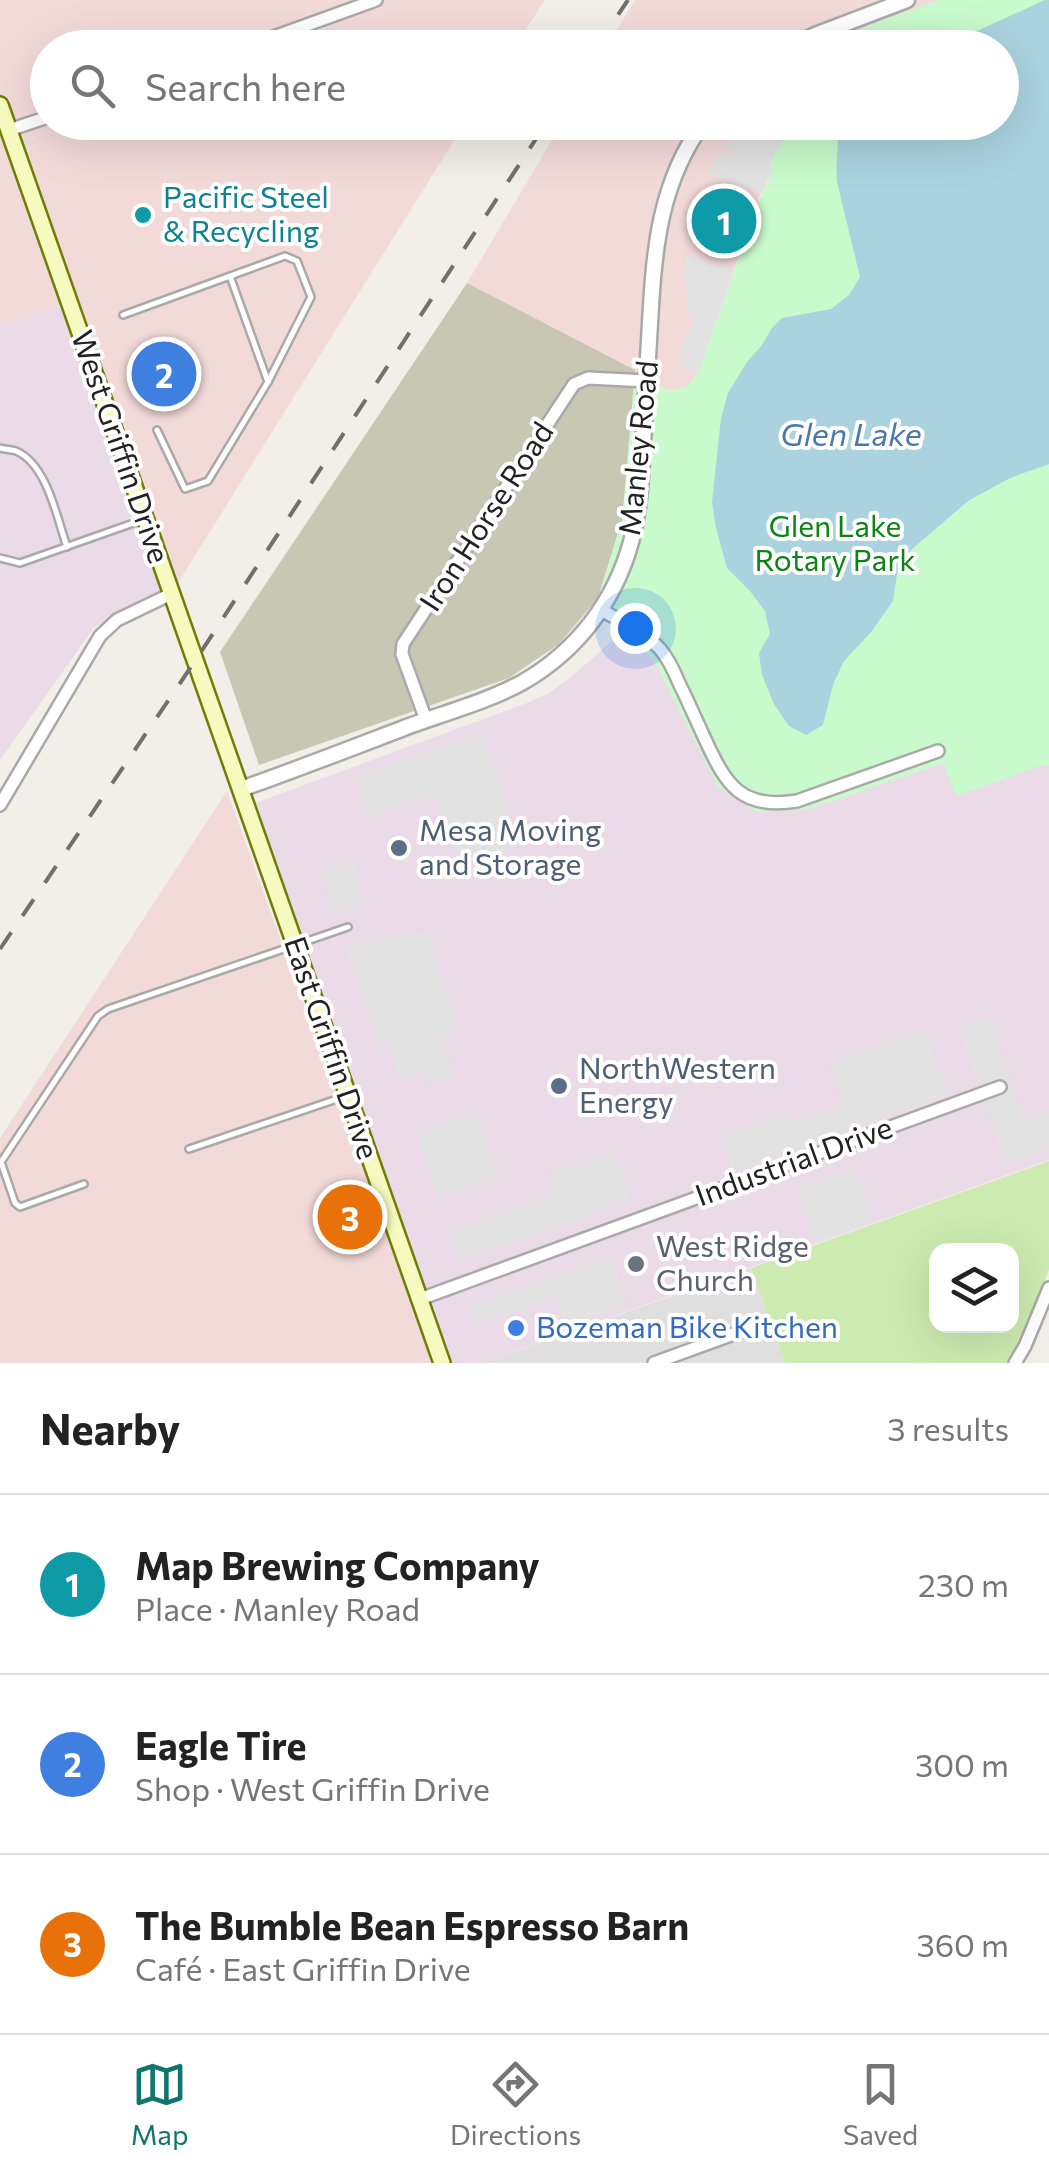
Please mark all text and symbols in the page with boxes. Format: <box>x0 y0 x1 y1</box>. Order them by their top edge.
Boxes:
search box <box>30 30 1019 140</box>
icon: search <box>65 58 120 113</box>
text: Search here <box>145 62 346 109</box>
place label: Pacific Steel & Recycling <box>163 177 329 248</box>
pin: 1 <box>692 184 756 258</box>
marker: Pacific Steel & Recycling <box>132 204 154 226</box>
street label: West Griffin Drive <box>65 325 180 567</box>
pin: 2 <box>132 336 196 412</box>
street label: Manley Road <box>609 358 664 537</box>
water label: Glen Lake <box>780 413 922 453</box>
street label: Iron Horse Road <box>410 414 560 617</box>
park label: Glen Lake Rotary Park <box>755 506 915 577</box>
your location <box>610 603 661 654</box>
place label: Mesa Moving and Storage <box>419 810 601 881</box>
marker: Mesa Moving and Storage <box>388 837 410 859</box>
street label: East Griffin Drive <box>278 931 389 1163</box>
place label: NorthWestern Energy <box>579 1048 776 1119</box>
marker: NorthWestern Energy <box>548 1075 570 1097</box>
street label: Industrial Drive <box>690 1107 897 1212</box>
pin: 3 <box>318 1180 382 1254</box>
place label: West Ridge Church <box>656 1226 809 1297</box>
map controls <box>929 1243 1019 1333</box>
button: layers <box>929 1243 1019 1333</box>
marker: West Ridge Church <box>625 1253 647 1275</box>
place label: Bozeman Bike Kitchen <box>536 1307 838 1344</box>
marker: Bozeman Bike Kitchen <box>505 1317 527 1339</box>
text: Nearby <box>40 1402 180 1454</box>
text: 3 results <box>887 1408 1009 1448</box>
text: Map Brewing Company <box>135 1541 540 1588</box>
text: 1 <box>65 1564 80 1604</box>
text: 230 m <box>918 1564 1009 1604</box>
text: Place · Manley Road <box>135 1588 420 1628</box>
text: Eagle Tire <box>135 1721 306 1768</box>
text: 2 <box>63 1744 82 1784</box>
text: 300 m <box>915 1744 1009 1784</box>
text: Shop · West Griffin Drive <box>135 1768 490 1808</box>
text: The Bumble Bean Espresso Barn <box>135 1901 689 1948</box>
text: 3 <box>63 1924 82 1964</box>
text: 360 m <box>916 1924 1009 1964</box>
text: Café · East Griffin Drive <box>135 1948 471 1988</box>
tab: Map <box>131 2057 188 2151</box>
tab: Directions <box>450 2057 581 2151</box>
tab: Saved <box>843 2057 918 2151</box>

